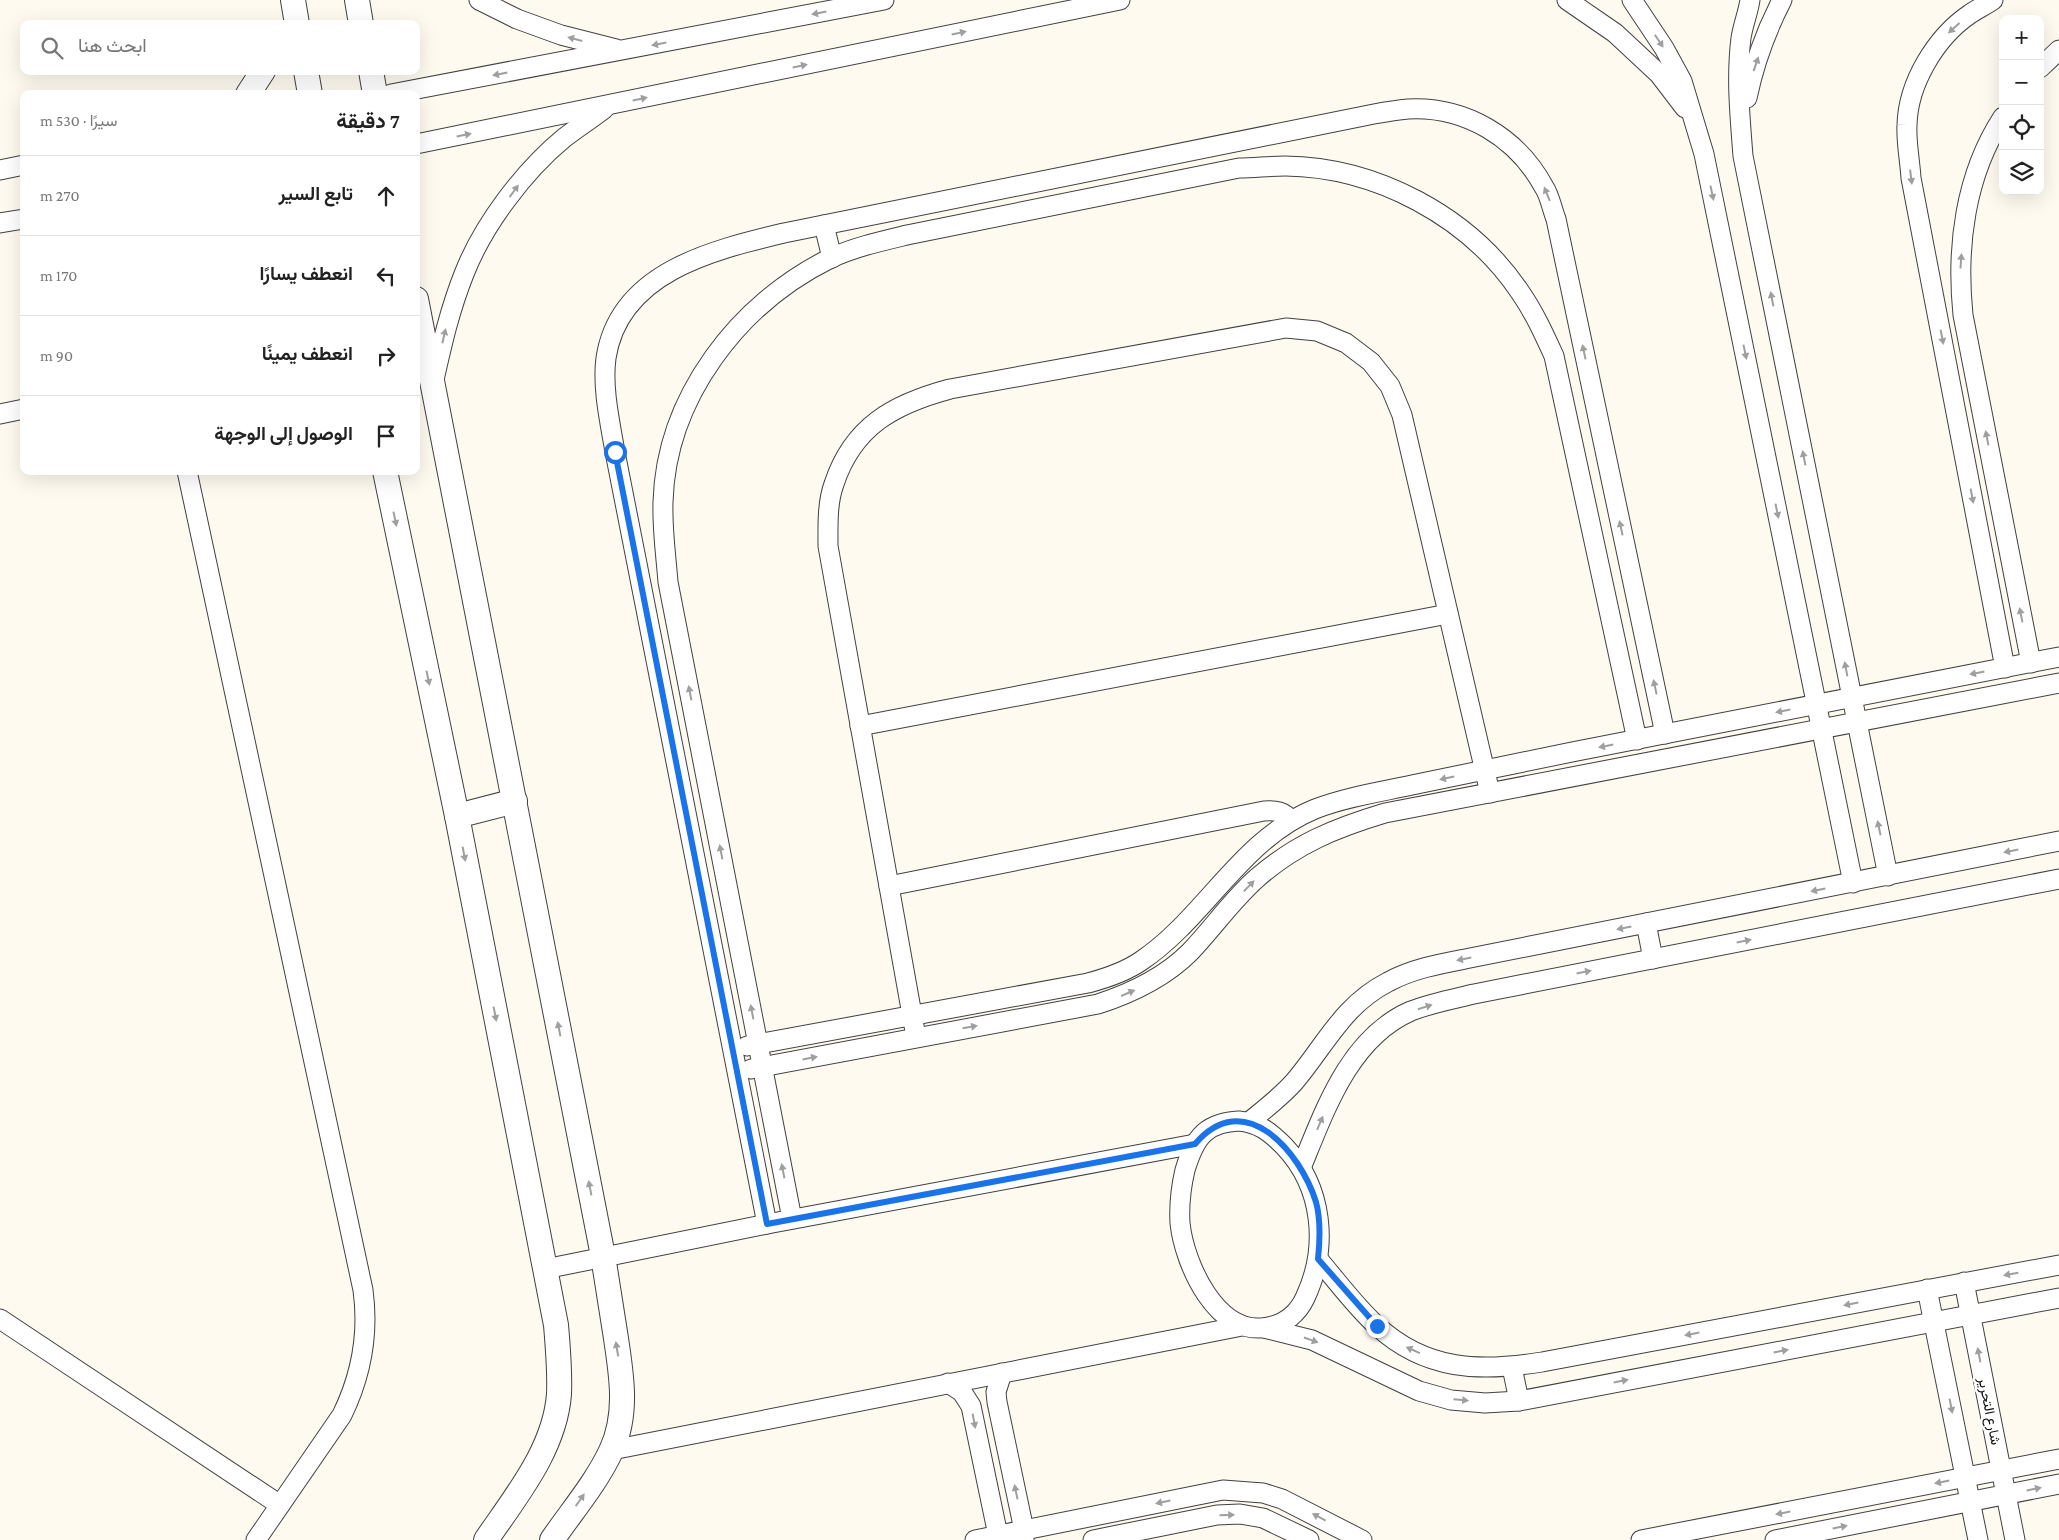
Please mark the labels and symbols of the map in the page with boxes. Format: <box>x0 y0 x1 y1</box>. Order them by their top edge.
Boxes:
one-way arrow <box>810 9 826 17</box>
one-way arrow <box>1948 22 1960 34</box>
one-way arrow <box>951 29 967 37</box>
one-way arrow <box>1654 34 1664 47</box>
one-way arrow <box>567 35 582 43</box>
one-way arrow <box>651 40 667 48</box>
one-way arrow <box>1752 57 1760 72</box>
one-way arrow <box>792 62 807 70</box>
one-way arrow <box>491 70 507 78</box>
one-way arrow <box>633 95 648 103</box>
one-way arrow <box>456 131 472 139</box>
one-way arrow <box>1907 169 1915 185</box>
one-way arrow <box>509 184 519 198</box>
one-way arrow <box>1708 185 1716 200</box>
one-way arrow <box>1542 187 1550 201</box>
one-way arrow <box>1957 252 1965 268</box>
one-way arrow <box>1768 291 1776 306</box>
one-way arrow <box>440 329 448 344</box>
one-way arrow <box>1938 329 1946 345</box>
one-way arrow <box>1580 344 1588 359</box>
one-way arrow <box>1741 344 1749 360</box>
one-way arrow <box>1983 431 1991 446</box>
route start <box>604 441 627 464</box>
one-way arrow <box>1800 450 1808 465</box>
one-way arrow <box>1969 489 1977 505</box>
one-way arrow <box>1774 504 1782 520</box>
one-way arrow <box>391 511 399 527</box>
one-way arrow <box>1617 520 1625 535</box>
one-way arrow <box>2017 606 2025 622</box>
one-way arrow <box>1842 660 1850 676</box>
one-way arrow <box>1968 670 1984 678</box>
one-way arrow <box>424 671 432 686</box>
one-way arrow <box>1651 679 1659 694</box>
one-way arrow <box>685 684 693 700</box>
one-way arrow <box>1775 708 1791 716</box>
one-way arrow <box>1598 742 1614 750</box>
one-way arrow <box>1439 774 1455 782</box>
one-way arrow <box>1874 819 1882 835</box>
one-way arrow <box>716 844 724 860</box>
one-way arrow <box>460 847 468 862</box>
one-way arrow <box>2003 847 2019 855</box>
one-way arrow <box>1243 881 1255 893</box>
one-way arrow <box>1809 886 1825 894</box>
one-way arrow <box>1616 924 1631 932</box>
one-way arrow <box>1736 937 1751 945</box>
one-way arrow <box>1456 956 1472 964</box>
one-way arrow <box>1577 968 1593 976</box>
one-way arrow <box>1121 989 1135 997</box>
one-way arrow <box>1418 1002 1433 1010</box>
one-way arrow <box>747 1003 755 1019</box>
one-way arrow <box>492 1006 500 1022</box>
one-way arrow <box>555 1021 563 1036</box>
one-way arrow <box>962 1023 978 1031</box>
one-way arrow <box>803 1053 819 1061</box>
one-way arrow <box>1316 1115 1324 1130</box>
one-way arrow <box>779 1164 787 1179</box>
one-way arrow <box>585 1180 593 1196</box>
one-way arrow <box>2003 1270 2019 1278</box>
one-way arrow <box>1843 1300 1859 1308</box>
route end <box>1366 1315 1389 1338</box>
one-way arrow <box>1683 1330 1699 1338</box>
one-way arrow <box>1304 1336 1319 1344</box>
one-way arrow <box>613 1340 621 1356</box>
one-way arrow <box>1406 1346 1420 1354</box>
one-way arrow <box>1773 1346 1789 1354</box>
one-way arrow <box>1974 1346 1982 1362</box>
street label: شارع التحرير <box>1972 1375 2004 1447</box>
one-way arrow <box>1614 1377 1629 1385</box>
one-way arrow <box>1453 1397 1469 1405</box>
one-way arrow <box>1947 1398 1955 1414</box>
one-way arrow <box>971 1413 979 1429</box>
one-way arrow <box>1934 1478 1950 1486</box>
one-way arrow <box>1012 1485 1020 1500</box>
one-way arrow <box>2026 1485 2042 1493</box>
one-way arrow <box>575 1493 585 1507</box>
one-way arrow <box>1155 1498 1171 1506</box>
one-way arrow <box>1774 1509 1790 1517</box>
one-way arrow <box>1219 1510 1235 1518</box>
one-way arrow <box>1312 1513 1326 1521</box>
one-way arrow <box>1832 1523 1848 1531</box>

